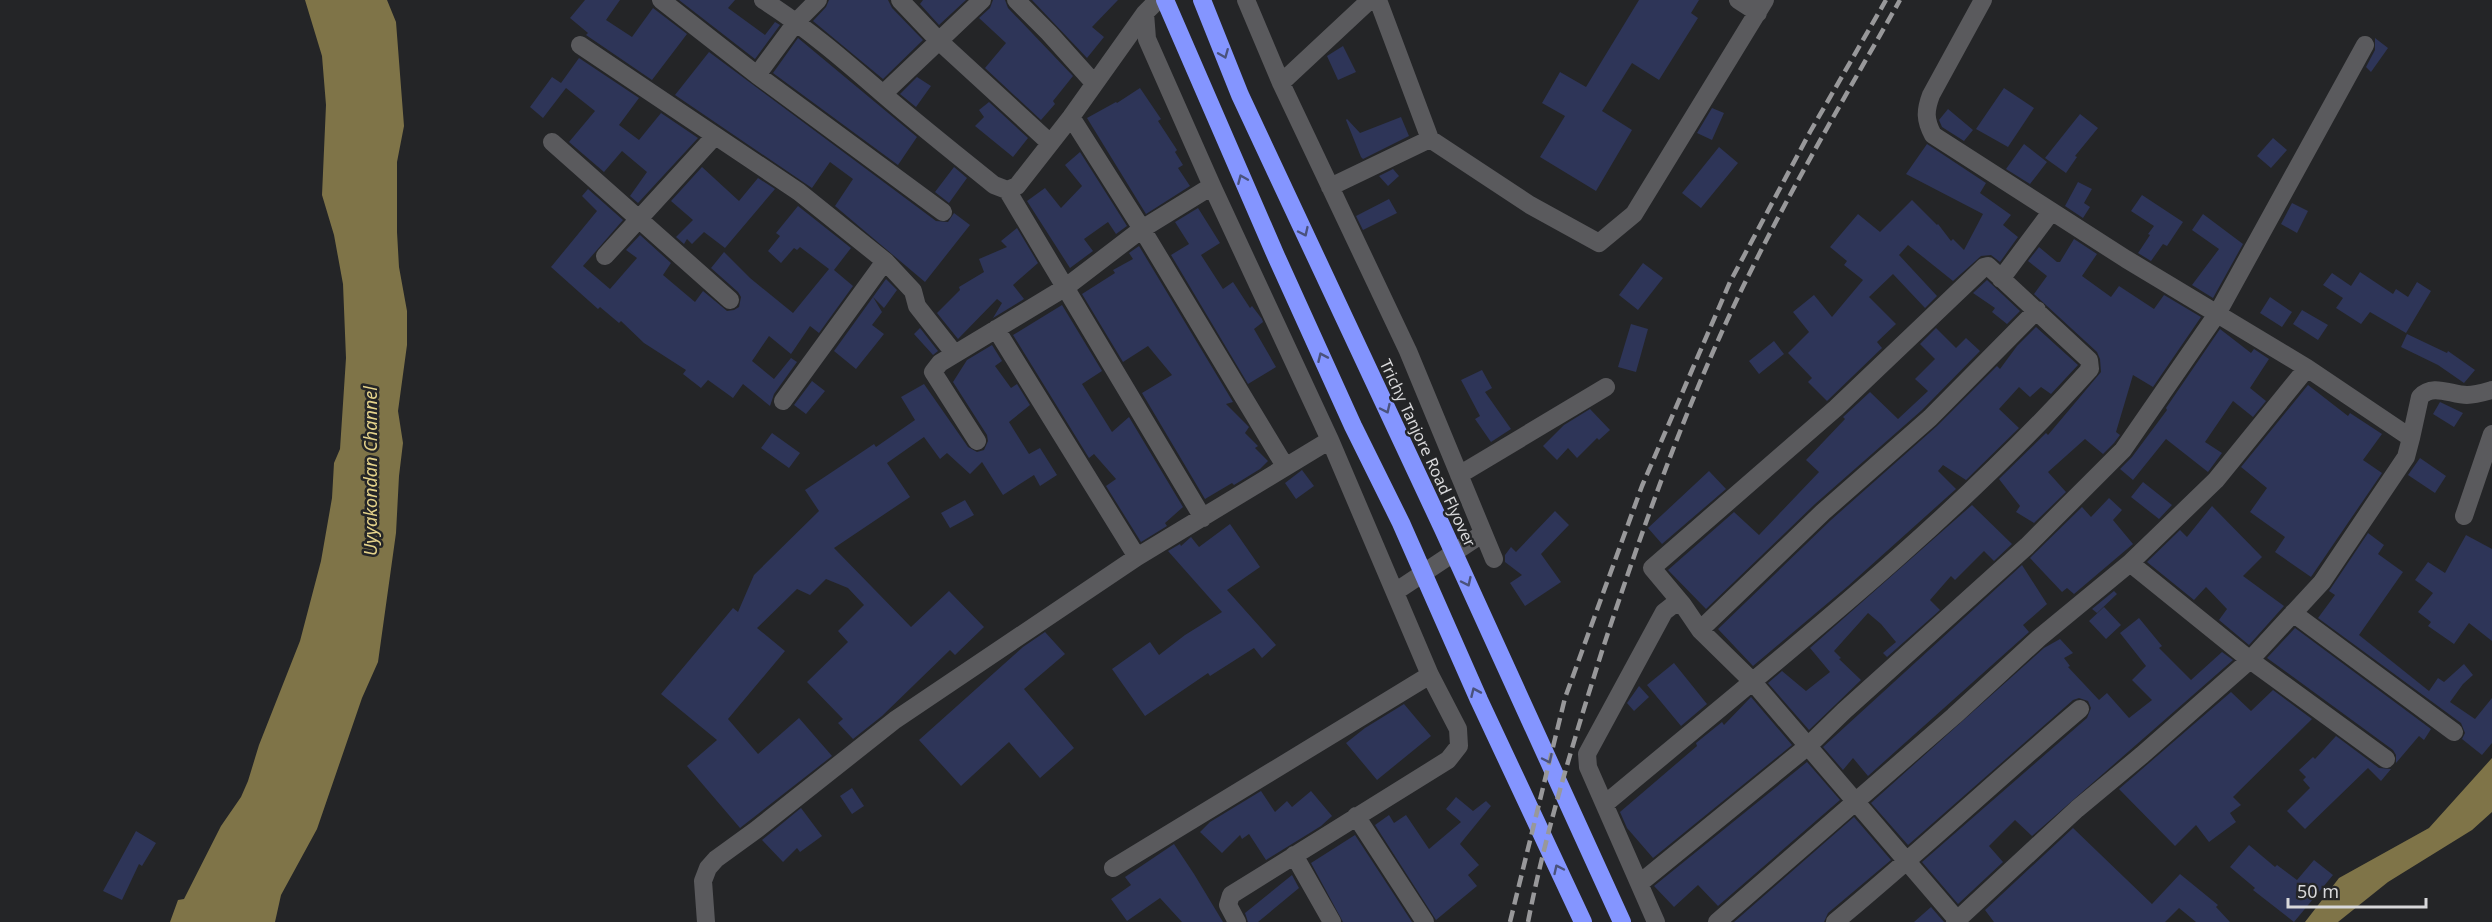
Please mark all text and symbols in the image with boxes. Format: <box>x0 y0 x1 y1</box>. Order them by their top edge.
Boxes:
one-way arrow <box>1217 48 1229 59</box>
one-way arrow <box>1237 174 1249 185</box>
one-way arrow <box>1297 225 1309 236</box>
one-way arrow <box>1317 352 1329 363</box>
street label: Trichy Tanjore Road Flyover <box>1375 356 1481 551</box>
water label: Uyyakondan Channel <box>358 386 382 556</box>
one-way arrow <box>1379 402 1391 413</box>
one-way arrow <box>1459 575 1471 586</box>
one-way arrow <box>1470 688 1482 699</box>
one-way arrow <box>1540 753 1552 764</box>
one-way arrow <box>1553 865 1565 876</box>
scale bar <box>2288 871 2426 909</box>
text: 50 m <box>2297 879 2339 903</box>

